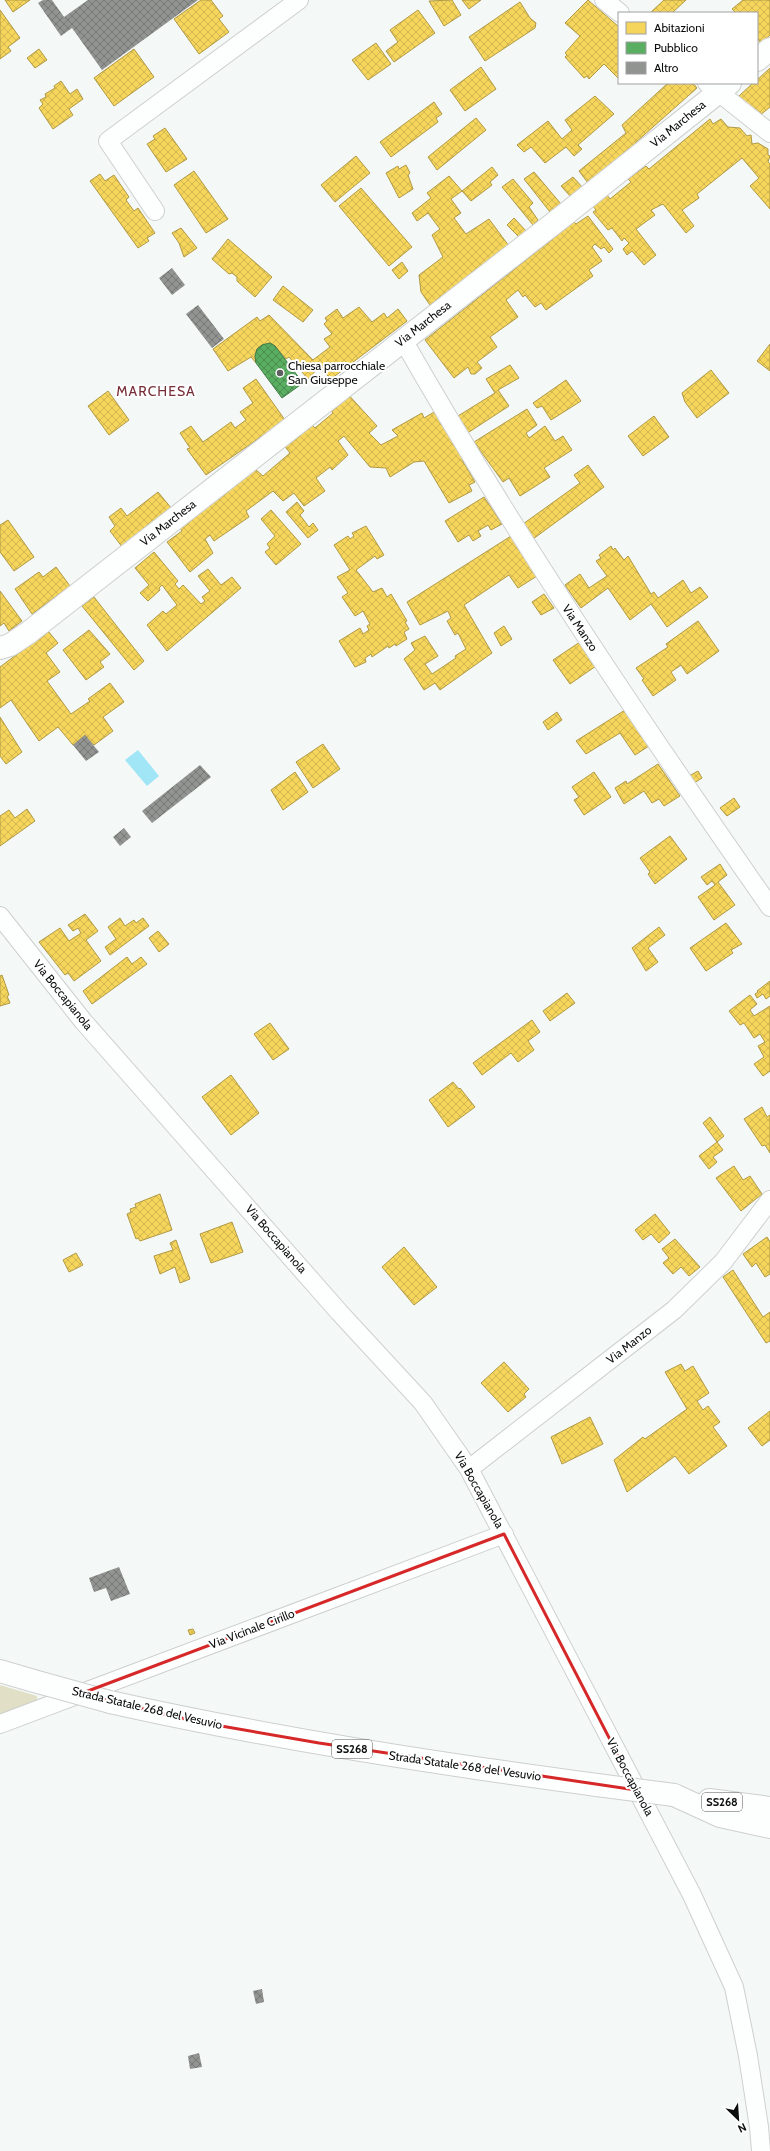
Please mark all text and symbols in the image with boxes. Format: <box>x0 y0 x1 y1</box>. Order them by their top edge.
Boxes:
legend <box>618 12 758 84</box>
text: Abitazioni <box>654 20 704 35</box>
text: Pubblico <box>654 40 698 55</box>
text: Altro <box>654 60 679 75</box>
street label: Via Marchesa <box>647 97 709 150</box>
street label: Via Marchesa <box>392 297 454 350</box>
place label: Chiesa parrocchiale San Giuseppe <box>288 358 385 387</box>
marker: Chiesa parrocchiale San Giuseppe <box>275 368 285 378</box>
district label: MARCHESA <box>116 382 196 400</box>
street label: Via Marchesa <box>137 496 199 549</box>
street label: Via Manzo <box>559 602 602 654</box>
street label: Via Boccapianola <box>30 957 96 1033</box>
street label: Via Boccapianola <box>242 1201 310 1276</box>
street label: Via Manzo <box>603 1322 655 1367</box>
street label: Via Boccapianola <box>451 1449 508 1531</box>
street label: Via Vicinale Cirillo <box>207 1605 297 1652</box>
street label: Strada Statale 268 del Vesuvio <box>70 1683 224 1732</box>
street label: Via Boccapianola <box>604 1735 657 1818</box>
road number: SS268 <box>332 1740 372 1758</box>
street label: Strada Statale 268 del Vesuvio <box>388 1747 543 1784</box>
road number: SS268 <box>702 1793 742 1811</box>
north arrow <box>718 2099 758 2139</box>
text: N <box>736 2120 749 2136</box>

